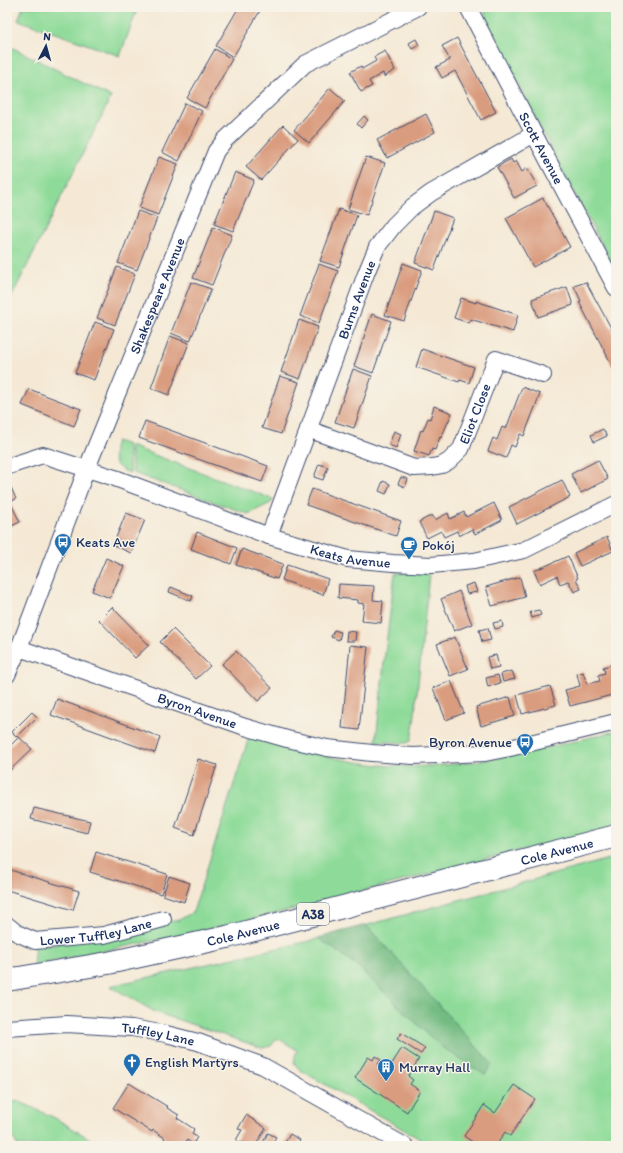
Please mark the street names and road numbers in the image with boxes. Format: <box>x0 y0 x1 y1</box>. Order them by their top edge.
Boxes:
street label: Scott Avenue <box>515 109 568 187</box>
street label: Shakespeare Avenue <box>126 235 188 356</box>
street label: Burns Avenue <box>334 257 379 342</box>
street label: Eliot Close <box>455 381 494 447</box>
street label: Keats Avenue <box>308 540 392 571</box>
street label: Byron Avenue <box>155 689 240 732</box>
street label: Cole Avenue <box>519 834 595 869</box>
road number: A38 <box>297 903 329 925</box>
street label: Lower Tuffley Lane <box>39 914 154 949</box>
street label: Cole Avenue <box>205 915 282 950</box>
street label: Tuffley Lane <box>121 1019 197 1049</box>

